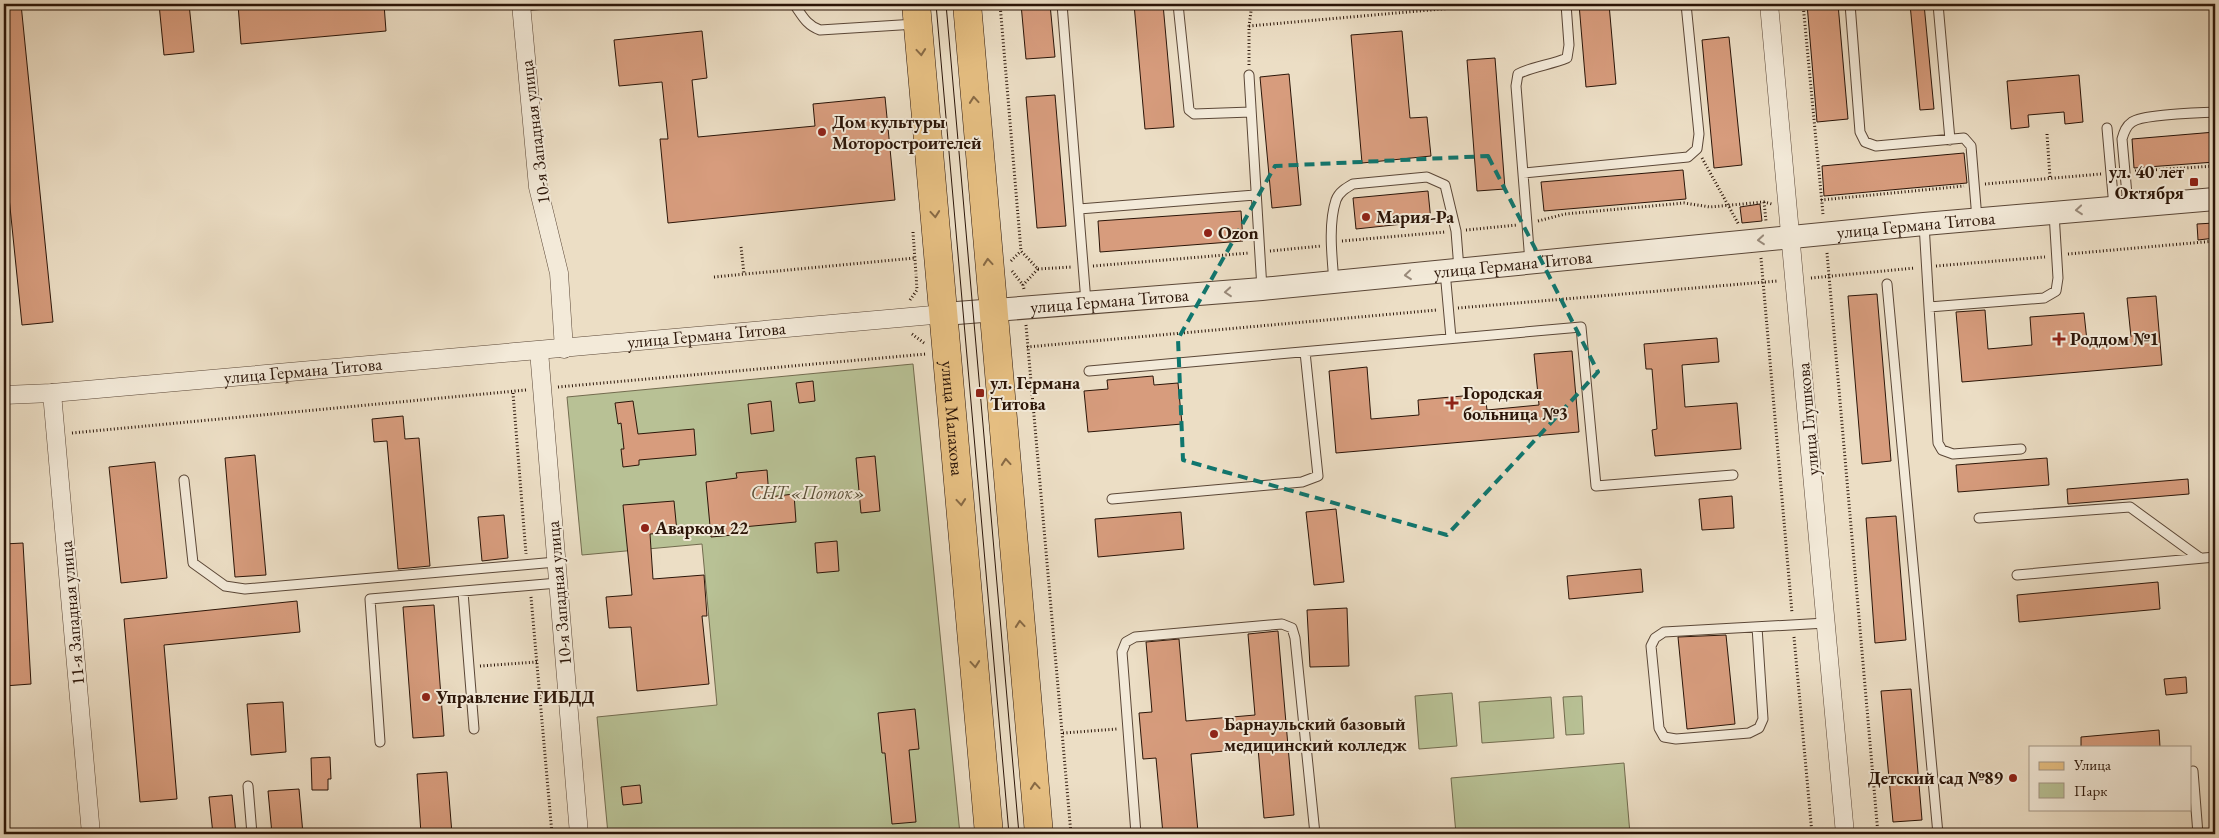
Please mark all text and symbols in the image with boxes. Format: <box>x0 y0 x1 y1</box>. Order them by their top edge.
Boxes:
one-way arrow <box>915 49 926 57</box>
street label: 10-я Западная улица <box>514 58 555 205</box>
one-way arrow <box>969 95 980 103</box>
place label: Дом культуры Моторостроителей <box>832 110 982 154</box>
marker: Дом культуры Моторостроителей <box>816 126 828 138</box>
place label: ул. 40 лет Октября <box>2109 160 2184 204</box>
marker: ул. 40 лет Октября <box>2188 176 2200 188</box>
one-way arrow <box>2075 204 2083 215</box>
place label: Мария-Ра <box>1376 205 1454 228</box>
street label: улица Германа Титова <box>1836 206 1997 244</box>
one-way arrow <box>929 210 940 218</box>
marker: Мария-Ра <box>1360 211 1372 223</box>
place label: Ozon <box>1218 221 1259 244</box>
marker: Ozon <box>1202 227 1214 239</box>
one-way arrow <box>1757 234 1765 245</box>
street label: улица Германа Титова <box>1432 245 1594 283</box>
one-way arrow <box>983 257 994 265</box>
one-way arrow <box>1403 269 1411 280</box>
street label: улица Германа Титова <box>1029 283 1190 318</box>
one-way arrow <box>1224 286 1232 297</box>
street label: улица Германа Титова <box>626 316 787 353</box>
place label: Роддом №1 <box>2070 327 2159 350</box>
marker: Роддом №1 <box>2052 332 2066 346</box>
street label: улица Германа Титова <box>223 352 384 389</box>
street label: улица Малахова <box>936 360 970 478</box>
street label: улица Глушкова <box>1791 361 1824 477</box>
place label: ул. Германа Титова <box>990 371 1080 415</box>
place label: Городская больница №3 <box>1463 381 1568 425</box>
marker: ул. Германа Титова <box>974 387 986 399</box>
marker: Городская больница №3 <box>1445 396 1459 410</box>
one-way arrow <box>1001 458 1012 466</box>
park label: СНТ «Поток» <box>751 481 865 504</box>
one-way arrow <box>955 498 966 506</box>
place label: Аварком 22 <box>654 516 749 539</box>
street label: 10-я Западная улица <box>541 519 576 666</box>
marker: Аварком 22 <box>639 522 651 534</box>
street label: 11-я Западная улица <box>54 539 89 686</box>
one-way arrow <box>1015 620 1026 628</box>
one-way arrow <box>969 660 980 668</box>
place label: Управление ГИБДД <box>435 685 594 708</box>
marker: Управление ГИБДД <box>420 691 432 703</box>
place label: Барнаульский базовый медицинский колледж <box>1224 712 1407 756</box>
marker: Барнаульский базовый медицинский колледж <box>1208 728 1220 740</box>
legend <box>2029 746 2192 810</box>
text: Улица <box>2073 755 2111 774</box>
place label: Детский сад №89 <box>1868 766 2003 789</box>
marker: Детский сад №89 <box>2007 772 2019 784</box>
one-way arrow <box>1029 781 1040 789</box>
text: Парк <box>2074 781 2107 800</box>

